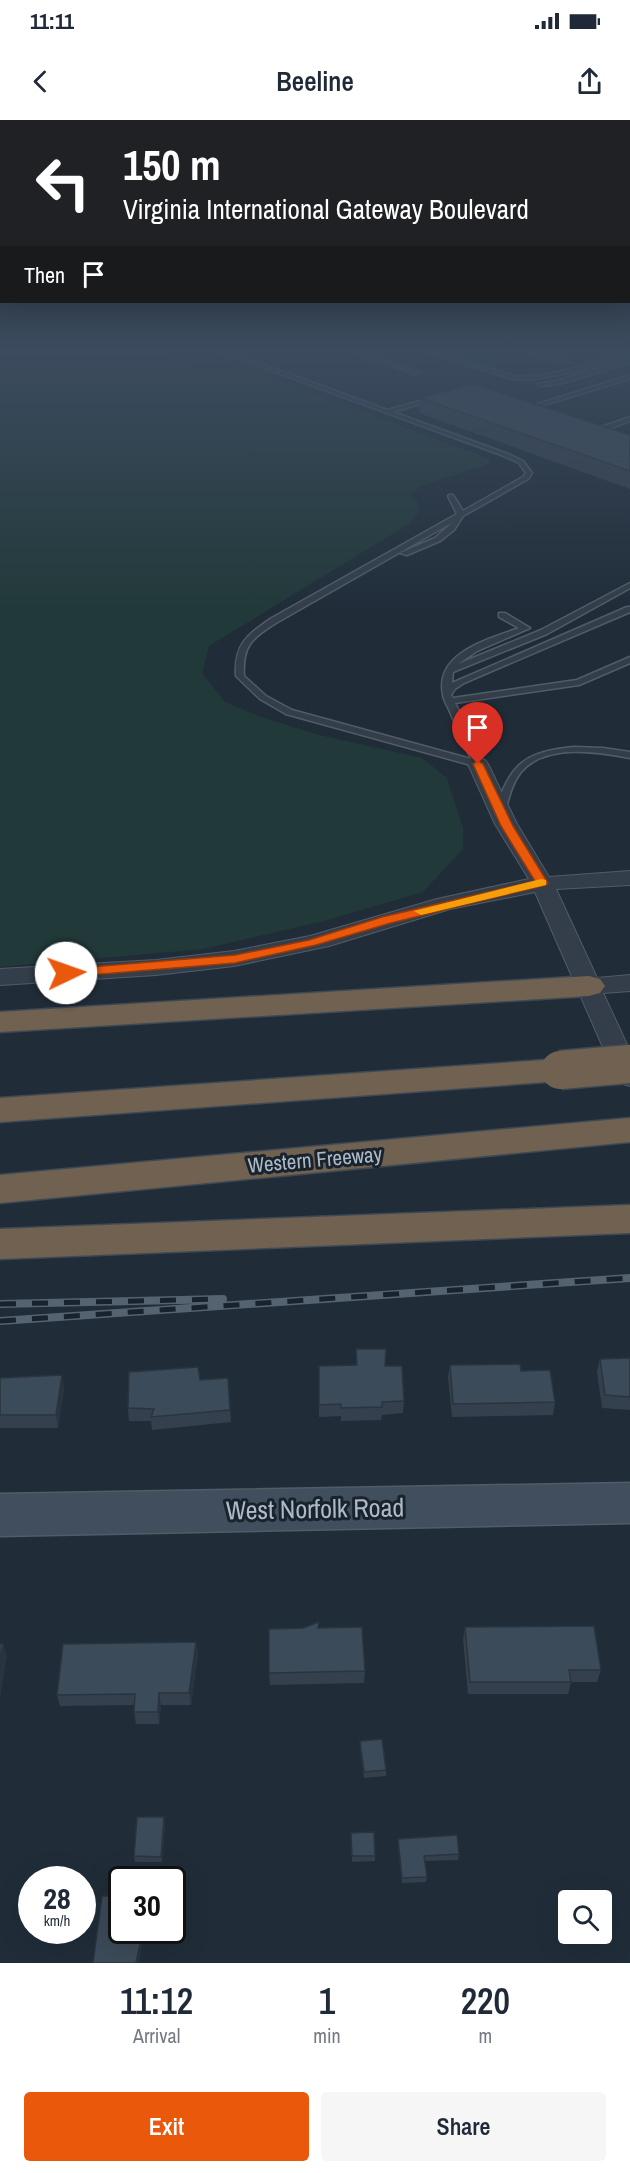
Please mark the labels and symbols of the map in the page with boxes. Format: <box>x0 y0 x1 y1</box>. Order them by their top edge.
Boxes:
pin <box>452 702 503 764</box>
position arrow <box>34 941 98 1005</box>
street label: Western Freeway <box>247 1139 384 1180</box>
street label: West Norfolk Road <box>225 1489 405 1528</box>
speed limit sign: 30 <box>108 1866 186 1944</box>

